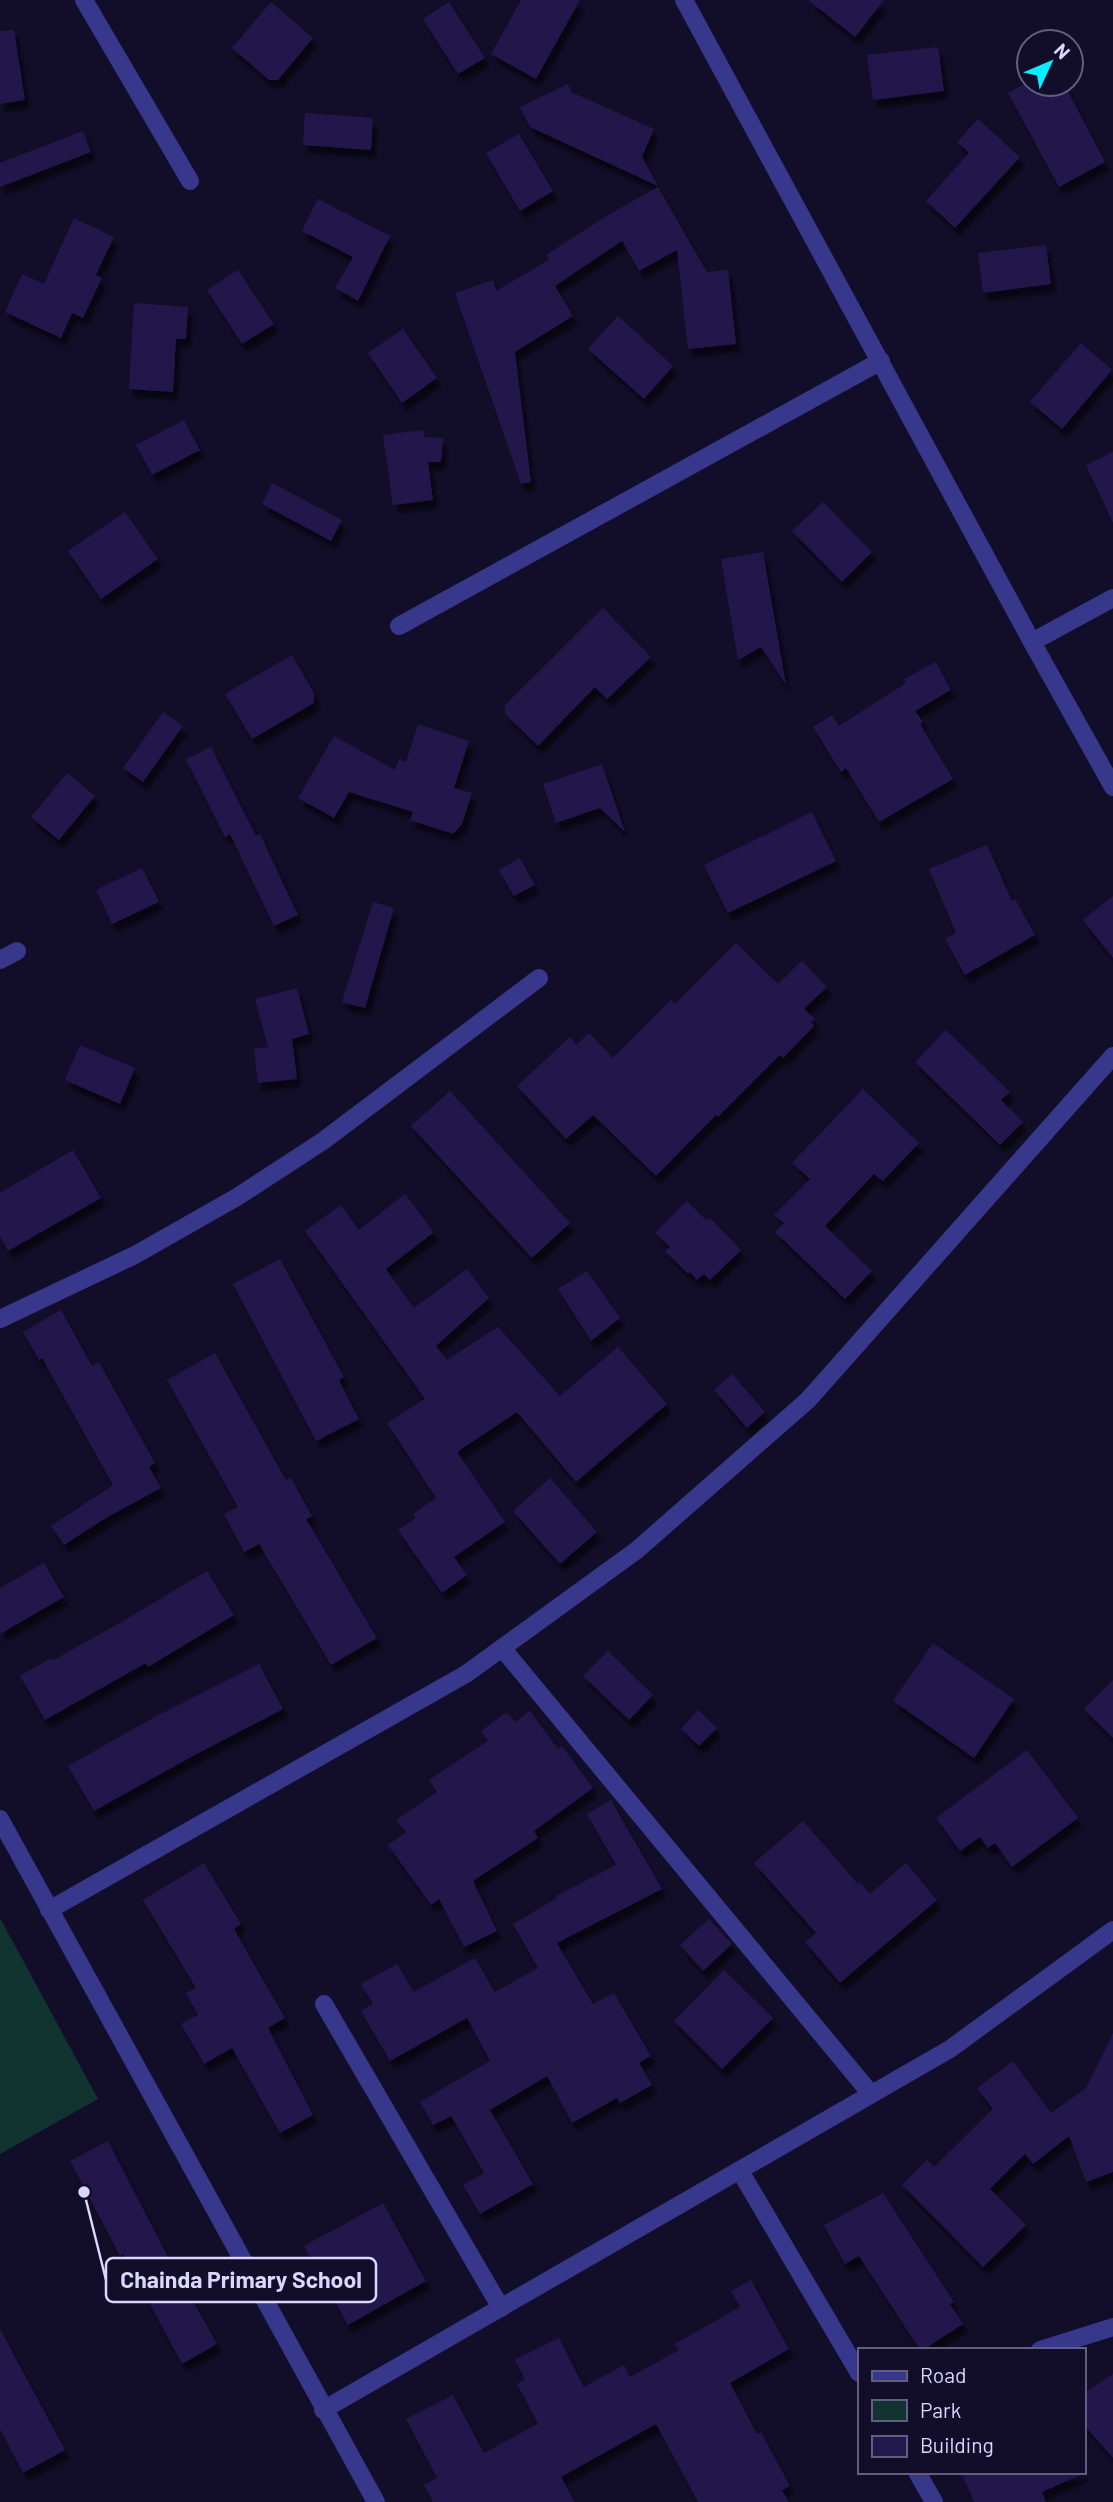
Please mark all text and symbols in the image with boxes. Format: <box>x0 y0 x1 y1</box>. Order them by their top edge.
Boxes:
north arrow <box>1015 28 1085 98</box>
text: N <box>1050 38 1075 63</box>
callout: Chainda Primary School <box>106 2258 376 2302</box>
text: Chainda Primary School <box>120 2265 362 2293</box>
legend <box>858 2348 1085 2474</box>
text: Road <box>920 2362 966 2387</box>
text: Park <box>920 2397 961 2422</box>
text: Building <box>920 2432 994 2457</box>

